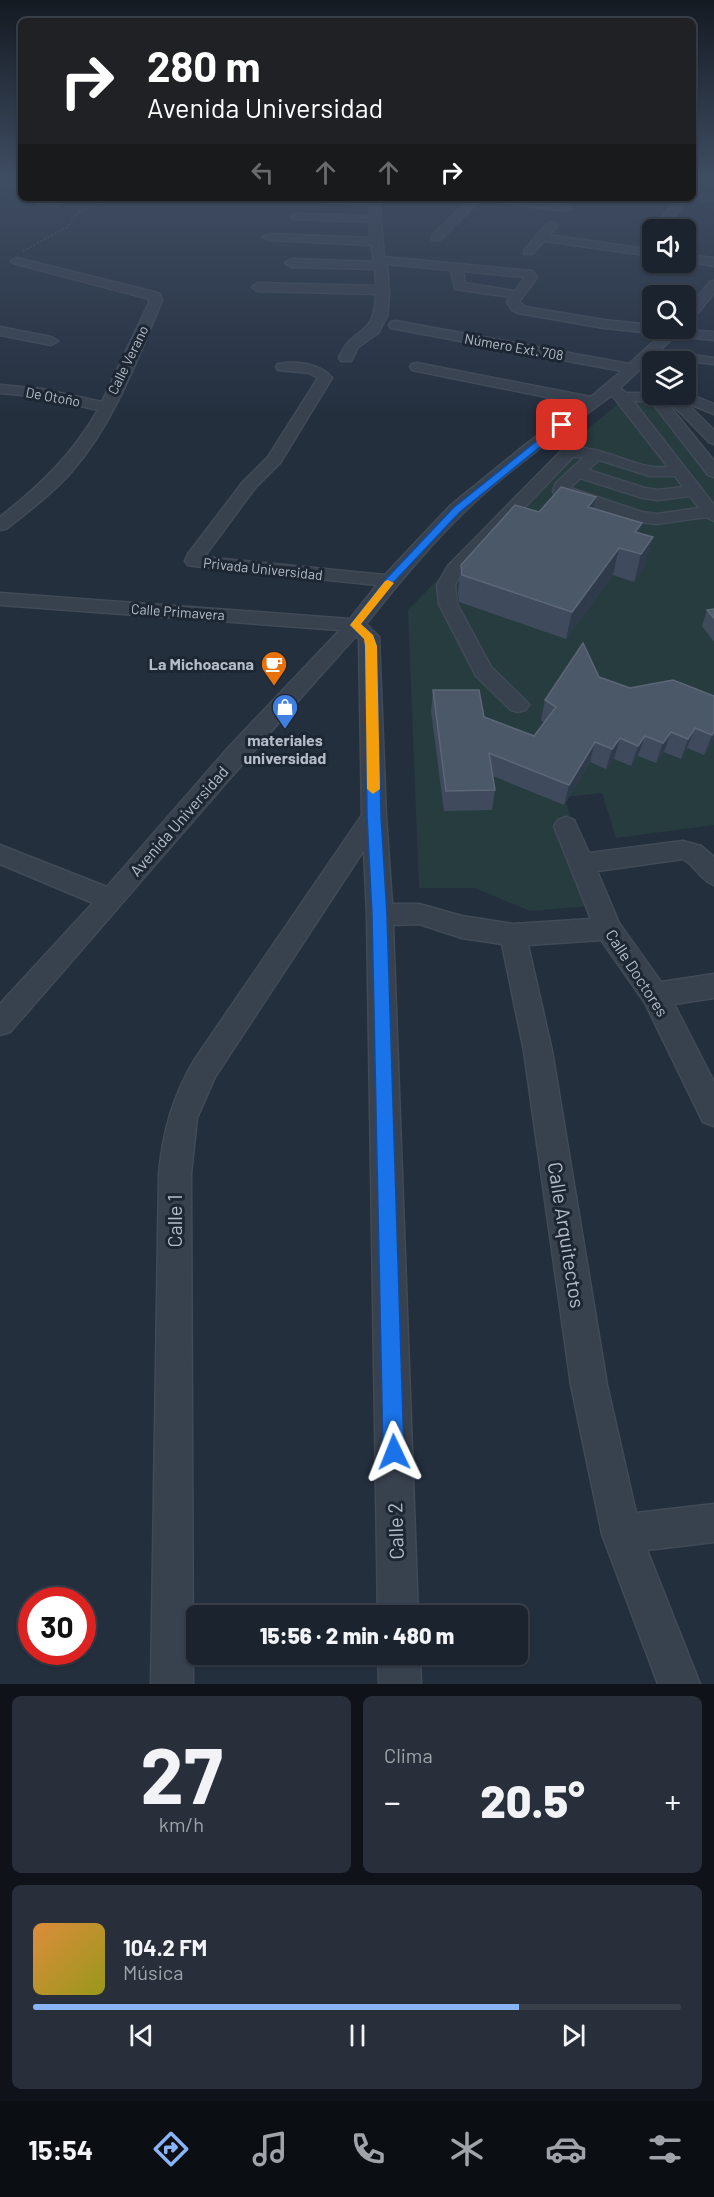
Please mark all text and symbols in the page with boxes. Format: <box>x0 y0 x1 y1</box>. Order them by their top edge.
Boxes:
text: 280 m <box>147 40 261 90</box>
icon: right <box>48 42 126 120</box>
text: Avenida Universidad <box>147 91 383 123</box>
icon: left <box>246 156 279 189</box>
icon: ahead <box>309 156 342 189</box>
icon: ahead <box>372 156 405 189</box>
icon: right <box>435 156 468 189</box>
map controls <box>642 219 696 405</box>
button: sound <box>642 219 696 273</box>
button: search <box>642 285 696 339</box>
street label: Calle Verano <box>104 323 152 397</box>
street label: Número Ext. 708 <box>463 329 565 364</box>
button: layers <box>642 351 696 405</box>
street label: De Otoño <box>24 383 82 410</box>
pin <box>536 399 587 450</box>
icon: arrive <box>545 408 578 441</box>
street label: Privada Universidad <box>202 554 324 583</box>
street label: Calle Primavera <box>131 600 225 623</box>
cafe icon: La Michoacana <box>259 649 289 687</box>
place label: La Michoacana <box>149 654 254 673</box>
shop icon: materiales universidad <box>270 692 300 730</box>
place label: materiales universidad <box>244 730 326 767</box>
street label: Avenida Universidad <box>126 762 232 880</box>
street label: Calle Doctores <box>602 926 673 1020</box>
street label: Calle Arquitectos <box>544 1160 590 1310</box>
street label: Calle 1 <box>162 1194 186 1248</box>
position arrow <box>362 1420 426 1484</box>
street label: Calle 2 <box>382 1502 408 1560</box>
speed limit sign: 30 <box>18 1587 96 1665</box>
text: 15:56 · 2 min · 480 m <box>260 1622 454 1648</box>
text: 27 <box>140 1726 223 1820</box>
text: Clima <box>384 1743 433 1767</box>
text: 20.5° <box>480 1773 585 1827</box>
text: − <box>384 1781 401 1821</box>
text: + <box>665 1781 681 1821</box>
text: km/h <box>159 1812 204 1836</box>
text: 104.2 FM <box>123 1934 207 1960</box>
text: Música <box>123 1960 183 1984</box>
icon: previous <box>125 2019 158 2052</box>
icon: pause <box>341 2019 374 2052</box>
icon: next <box>557 2019 590 2052</box>
icon: directions <box>150 2128 192 2170</box>
icon: music <box>249 2128 291 2170</box>
icon: phone <box>347 2128 389 2170</box>
icon: climate <box>446 2128 488 2170</box>
icon: car <box>545 2128 587 2170</box>
icon: filters <box>644 2128 686 2170</box>
text: 15:54 <box>28 2133 93 2165</box>

